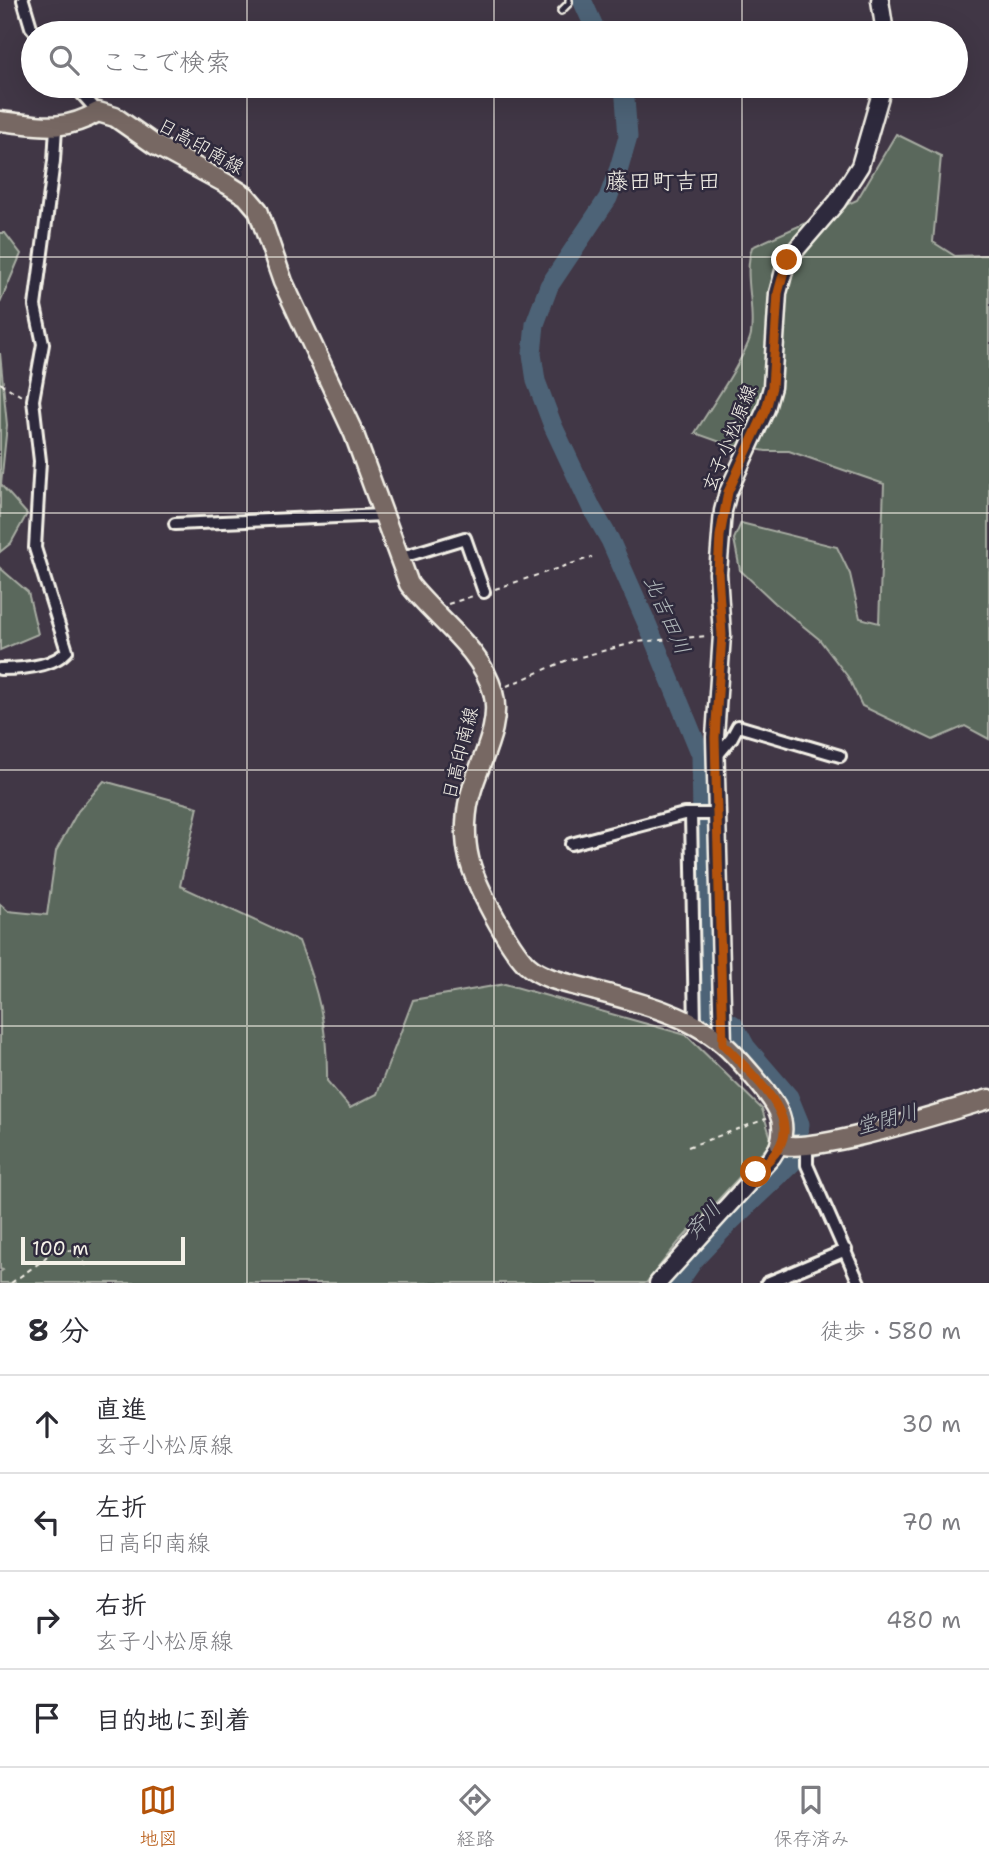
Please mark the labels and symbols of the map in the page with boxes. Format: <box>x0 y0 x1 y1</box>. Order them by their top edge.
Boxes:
street label: 日高印南線 <box>153 112 249 180</box>
district label: 藤田町吉田 <box>606 166 721 196</box>
route end <box>771 244 802 275</box>
street label: 玄子小松原線 <box>696 380 762 496</box>
water label: 北吉田川 <box>637 571 697 659</box>
street label: 日高印南線 <box>436 704 484 802</box>
water label: 堂閉川 <box>853 1097 921 1141</box>
route start <box>740 1156 771 1187</box>
water label: 斉川 <box>679 1195 727 1245</box>
scale bar <box>21 1234 186 1266</box>

